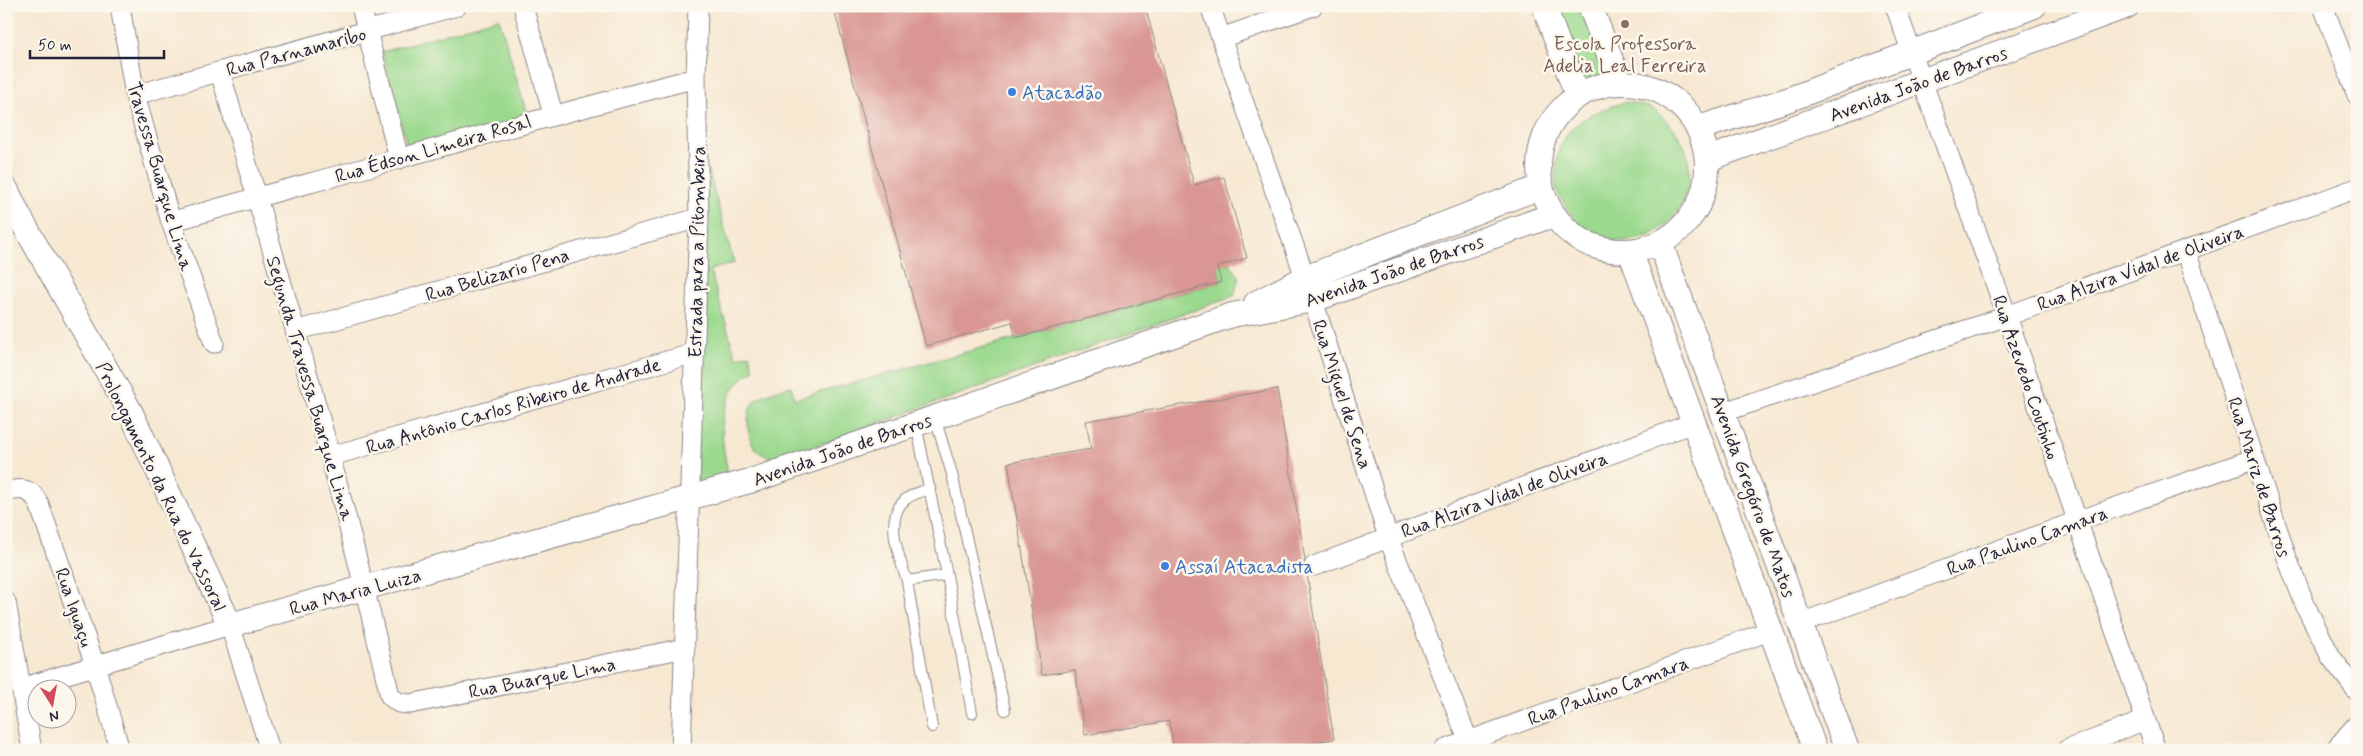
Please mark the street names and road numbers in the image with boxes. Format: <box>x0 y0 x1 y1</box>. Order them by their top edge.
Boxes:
street label: Rua Parnamaribo <box>224 22 369 83</box>
street label: Avenida João de Barros <box>1826 40 2011 128</box>
street label: Travessa Buarque Lima <box>121 79 199 274</box>
street label: Rua Édson Limeira Rosal <box>332 108 535 189</box>
street label: Estrada para a Pitombeira <box>683 146 712 358</box>
street label: Rua Alzira Vidal de Oliveira <box>2034 219 2247 317</box>
street label: Avenida João de Barros <box>1302 229 1488 314</box>
street label: Rua Belizario Pena <box>423 243 572 308</box>
street label: Segunda Travessa Buarque Lima <box>257 253 359 525</box>
street label: Rua Azevedo Coutinho <box>1986 292 2066 463</box>
street label: Rua Miguel de Sena <box>1303 317 1377 473</box>
street label: Rua Antônio Carlos Ribeiro de Andrade <box>363 352 664 461</box>
street label: Prolongamento da Rua do Vassoral <box>88 358 232 616</box>
street label: Avenida Gregório de Matos <box>1702 392 1801 603</box>
street label: Rua Mariz de Barros <box>2221 394 2296 561</box>
street label: Avenida João de Barros <box>750 408 936 493</box>
street label: Rua Alzira Vidal de Oliveira <box>1398 446 1611 544</box>
street label: Rua Paulino Camara <box>1944 501 2111 582</box>
street label: Rua Maria Luiza <box>287 563 424 622</box>
street label: Rua Iguaçu <box>47 565 99 651</box>
street label: Rua Paulino Camara <box>1525 651 1692 732</box>
street label: Rua Buarque Lima <box>467 652 618 705</box>

